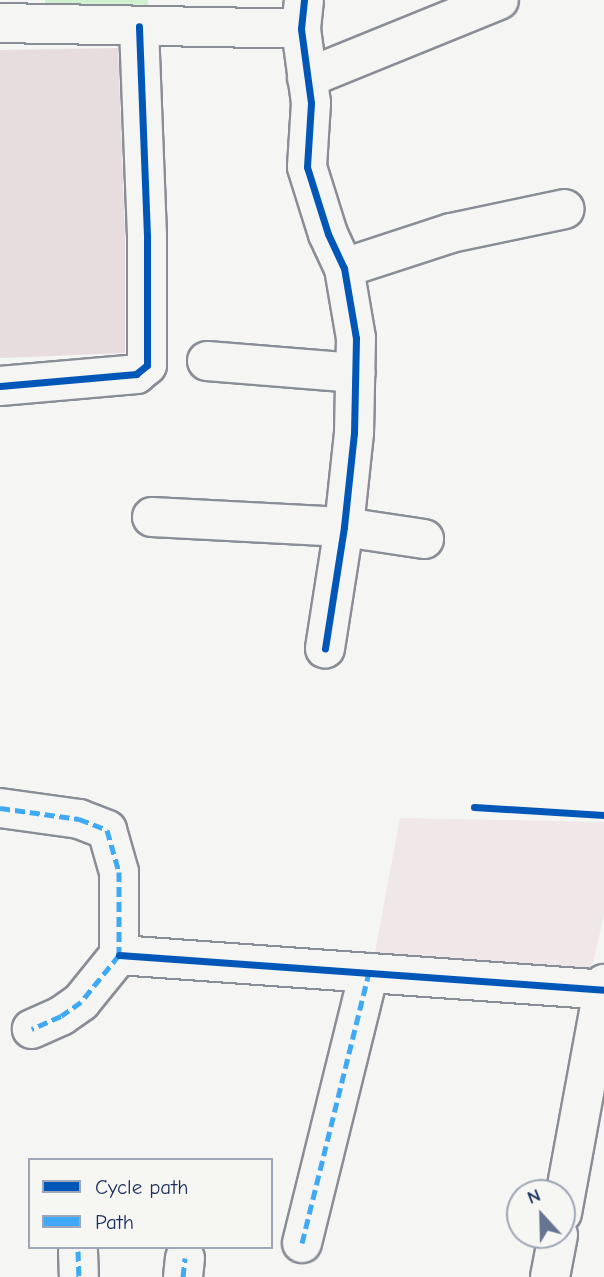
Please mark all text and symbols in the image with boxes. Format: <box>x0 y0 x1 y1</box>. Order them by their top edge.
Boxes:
legend <box>28 1158 273 1249</box>
text: Cycle path <box>95 1175 188 1199</box>
north arrow <box>506 1179 576 1249</box>
text: N <box>524 1184 544 1209</box>
text: Path <box>95 1210 134 1234</box>

